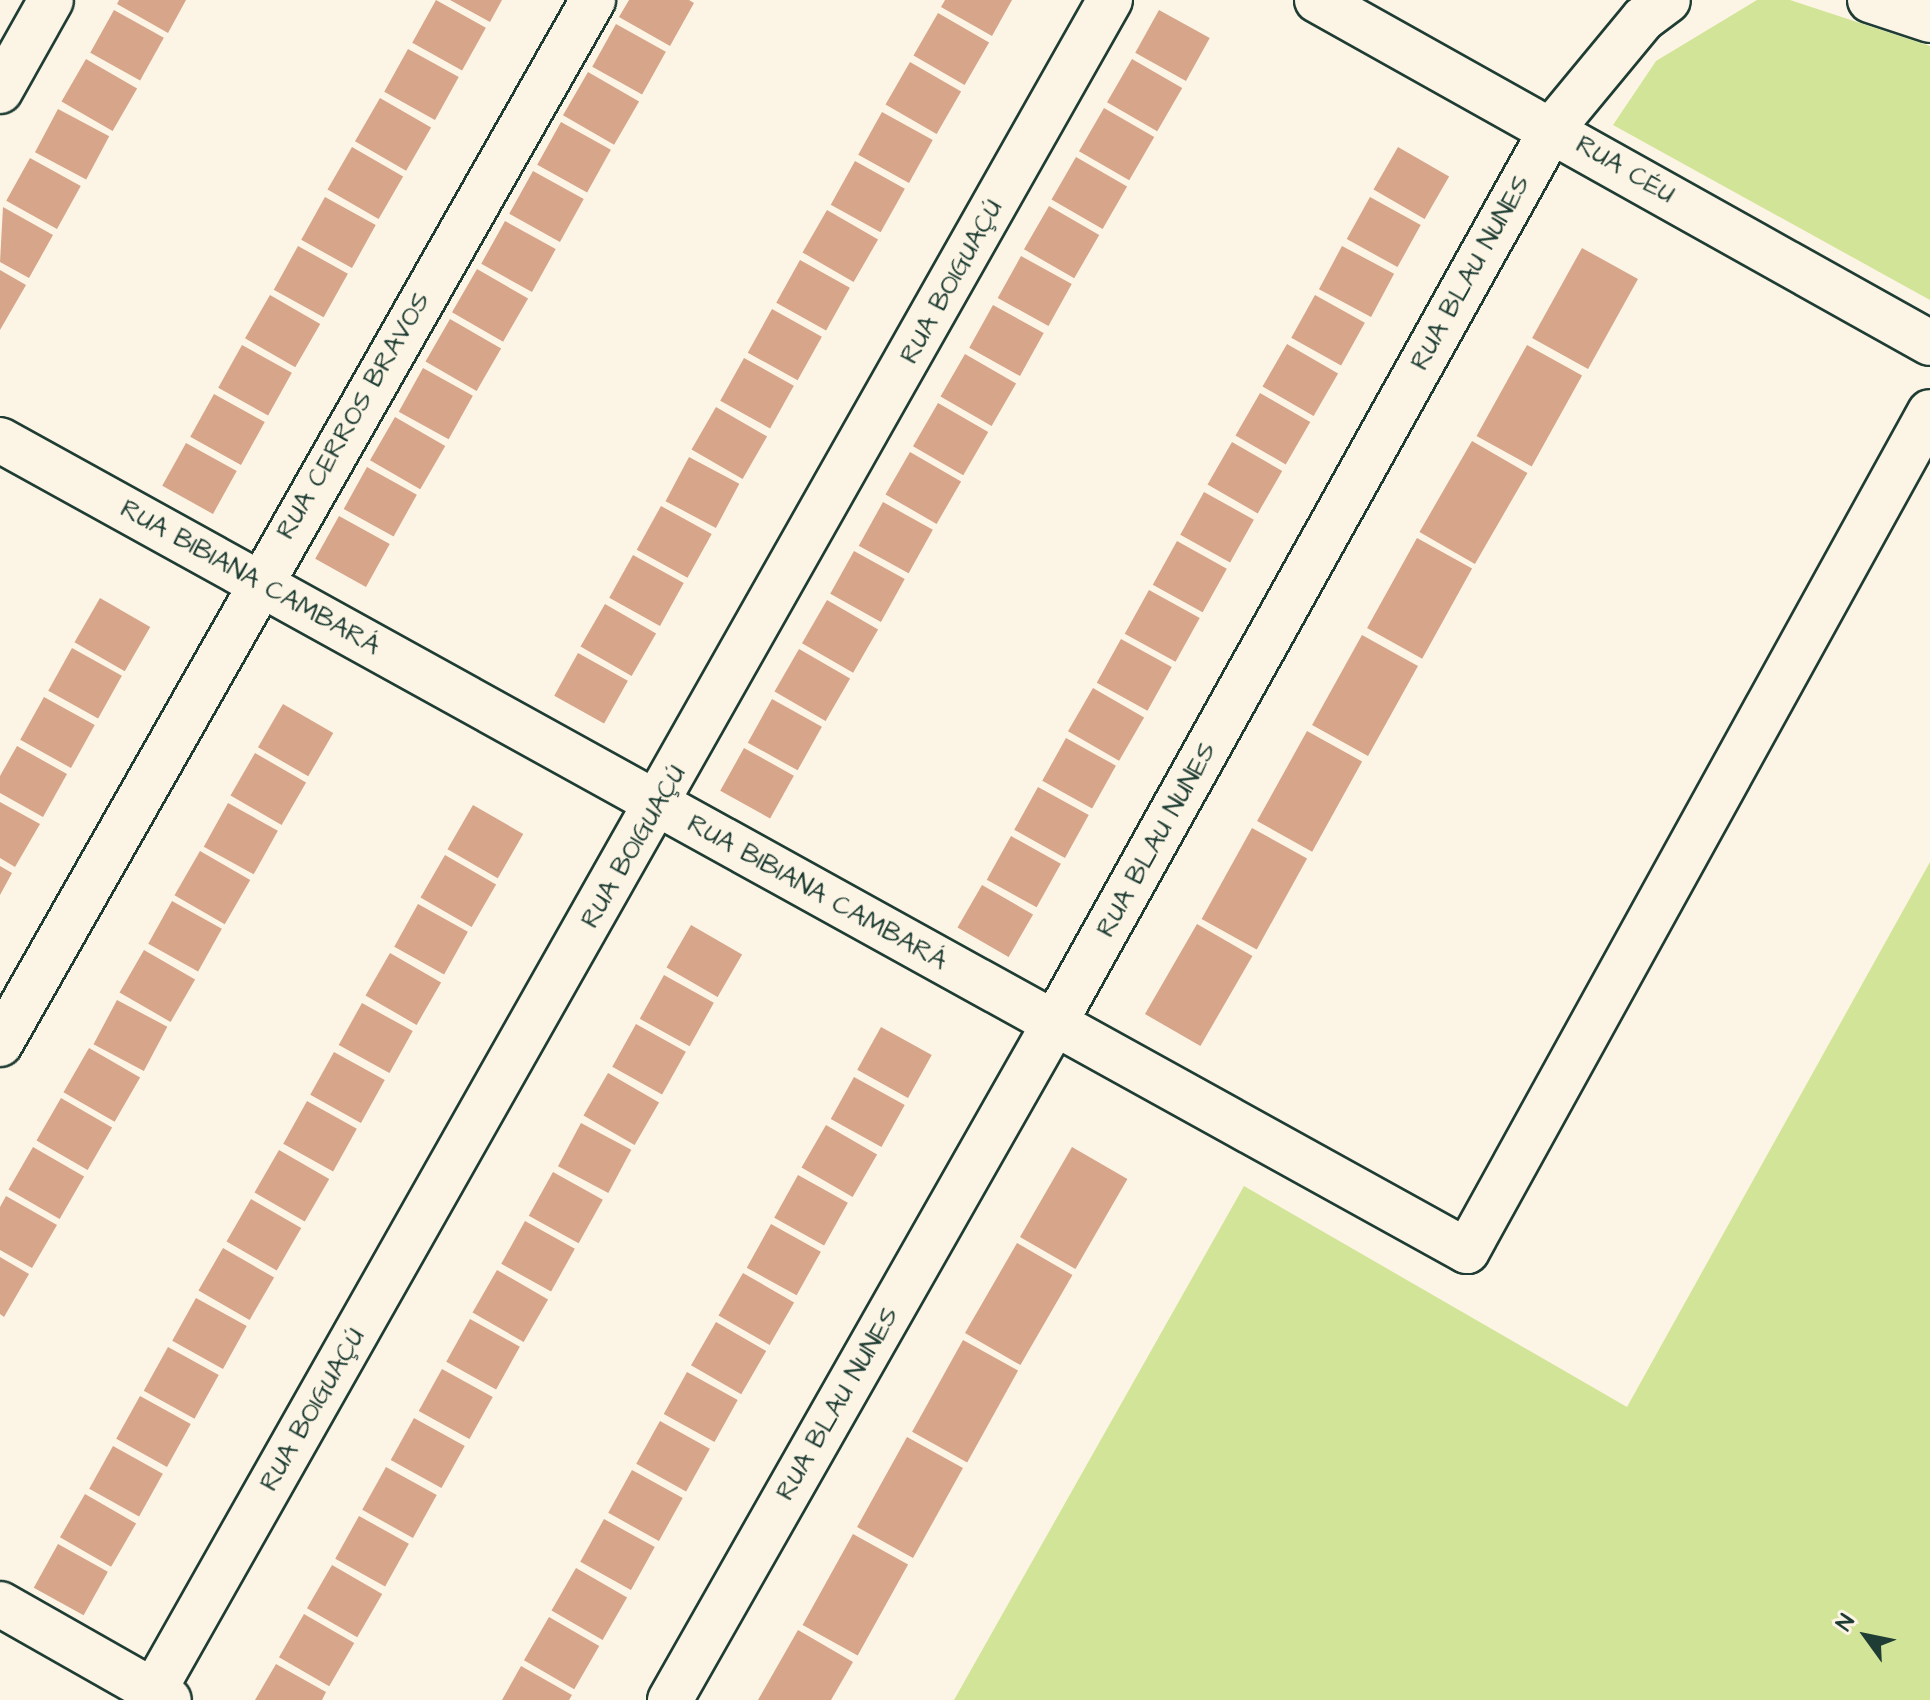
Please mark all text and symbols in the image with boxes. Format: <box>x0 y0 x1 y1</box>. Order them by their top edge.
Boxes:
street label: RUA CÉU <box>1570 129 1680 211</box>
street label: RUA BLAU NUNES <box>1405 170 1537 376</box>
street label: RUA BOIGUAÇÚ <box>894 195 1010 369</box>
street label: RUA CERROS BRAVOS <box>271 287 437 545</box>
street label: RUA BIBIANA CAMBARÁ <box>115 494 385 662</box>
street label: RUA BLAU NUNES <box>1091 737 1223 943</box>
street label: RUA BOIGUAÇÚ <box>575 760 693 934</box>
street label: RUA BIBIANA CAMBARÁ <box>682 809 952 977</box>
street label: RUA BLAU NUNES <box>770 1302 906 1506</box>
street label: RUA BOIGUAÇÚ <box>254 1323 372 1497</box>
north arrow <box>1826 1596 1906 1676</box>
text: N <box>1829 1608 1862 1637</box>

